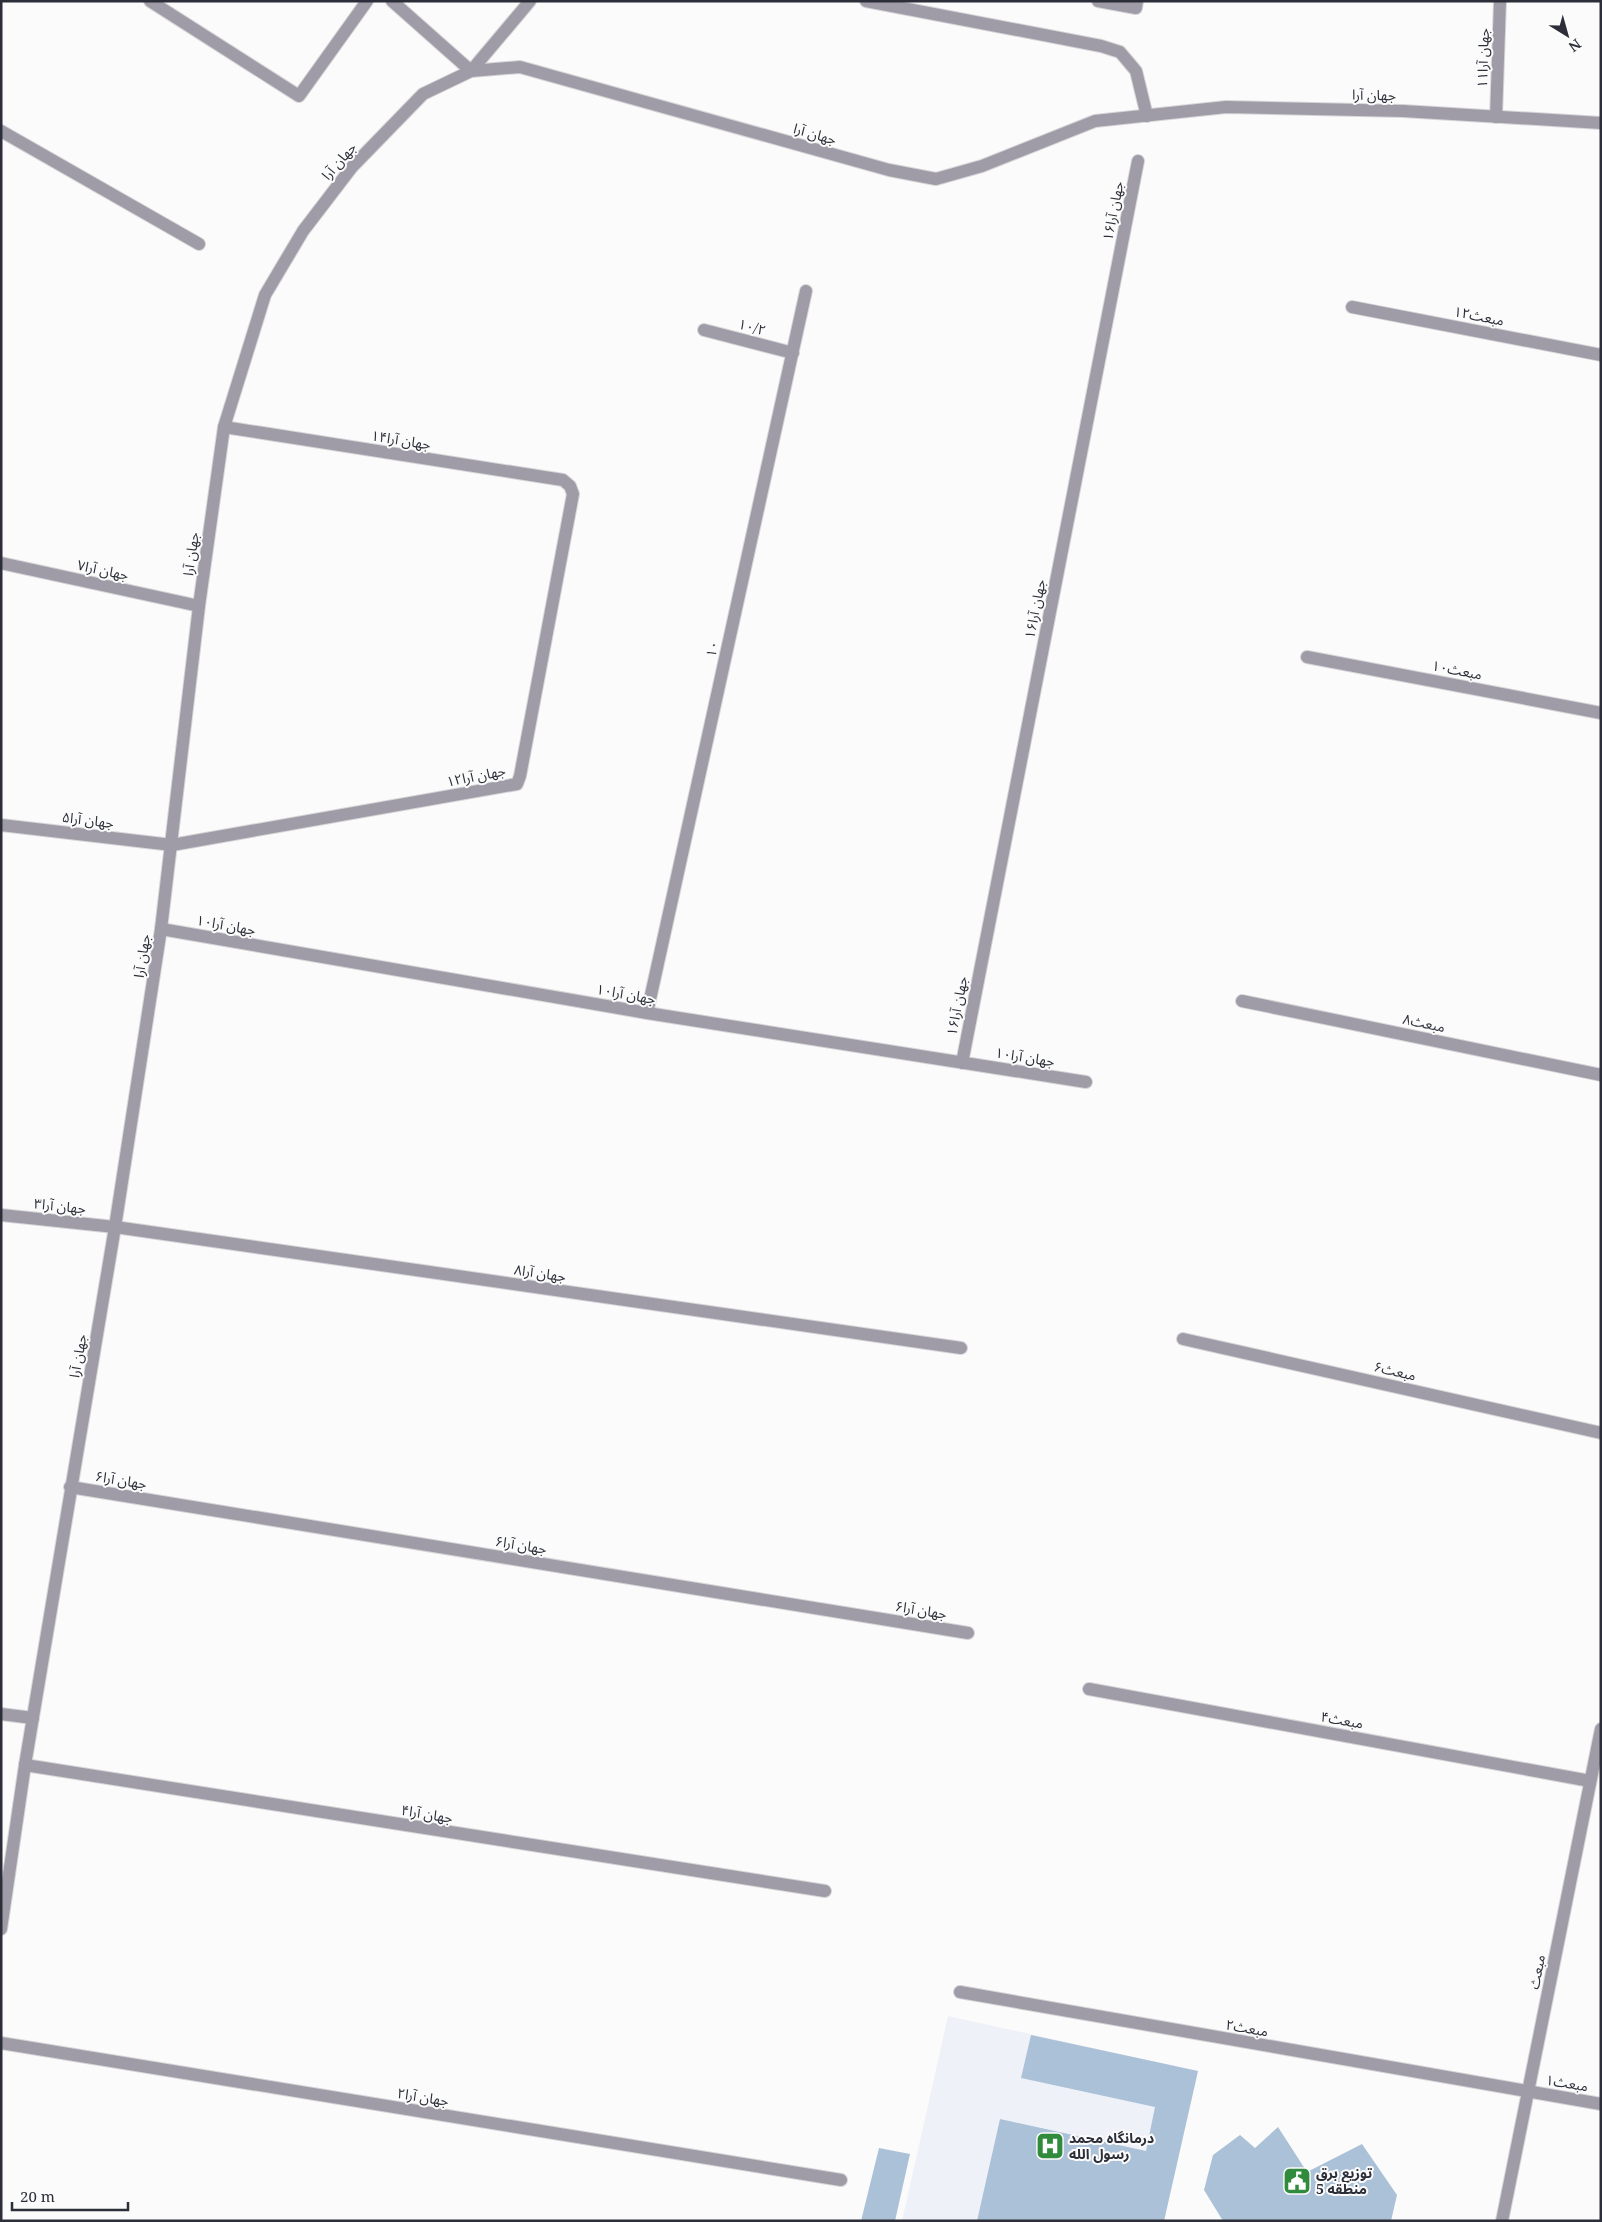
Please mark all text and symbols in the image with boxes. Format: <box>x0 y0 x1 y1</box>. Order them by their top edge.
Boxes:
north arrow <box>1542 10 1592 60</box>
street label: جهان آرا۱۱ <box>1472 28 1493 88</box>
text: N <box>1565 35 1585 57</box>
street label: جهان آرا <box>1352 85 1396 104</box>
street label: جهان آرا <box>791 118 839 149</box>
street label: جهان آرا <box>317 138 360 184</box>
street label: جهان آرا۱۶ <box>1097 180 1128 242</box>
street label: مبعث۱۲ <box>1452 301 1506 330</box>
street label: ۱۰/۲ <box>736 314 768 339</box>
street label: جهان آرا۱۴ <box>370 425 432 454</box>
street label: جهان آرا <box>178 531 203 577</box>
street label: جهان آرا۷ <box>76 555 131 584</box>
street label: جهان آرا۱۶ <box>1019 578 1050 640</box>
street label: ۱۰ <box>701 639 722 659</box>
street label: مبعث۱۰ <box>1430 655 1484 684</box>
street label: جهان آرا۱۲ <box>445 760 507 791</box>
street label: جهان آرا۵ <box>61 807 115 832</box>
street label: جهان آرا۱۰ <box>195 910 257 939</box>
street label: جهان آرا <box>129 933 154 979</box>
street label: جهان آرا۱۶ <box>941 975 972 1037</box>
street label: جهان آرا۱۰ <box>595 979 657 1008</box>
street label: مبعث۸ <box>1401 1009 1447 1036</box>
street label: جهان آرا۱۰ <box>994 1042 1056 1071</box>
street label: جهان آرا۳ <box>33 1193 87 1218</box>
street label: جهان آرا۸ <box>513 1259 567 1286</box>
street label: جهان آرا <box>64 1333 91 1379</box>
street label: مبعث۶ <box>1372 1356 1418 1385</box>
street label: جهان آرا۶ <box>94 1466 148 1493</box>
street label: جهان آرا۶ <box>494 1531 548 1558</box>
street label: جهان آرا۶ <box>894 1596 948 1623</box>
street label: مبعث۴ <box>1319 1706 1365 1733</box>
street label: جهان آرا۴ <box>400 1800 454 1827</box>
street label: مبعث <box>1524 1953 1549 1991</box>
street label: مبعث۲ <box>1224 2014 1270 2041</box>
street label: مبعث۱ <box>1544 2070 1590 2095</box>
street label: جهان آرا۲ <box>396 2083 450 2110</box>
place label: درمانگاه محمد رسول الله <box>1069 2128 1154 2163</box>
hospital icon: درمانگاه محمد رسول الله <box>1035 2131 1065 2161</box>
place label: توزیع برق منطقه 5 <box>1316 2163 1372 2198</box>
public building icon: توزیع برق منطقه 5 <box>1282 2166 1312 2196</box>
scale bar <box>12 2180 129 2212</box>
text: 20 m <box>20 2186 55 2206</box>

